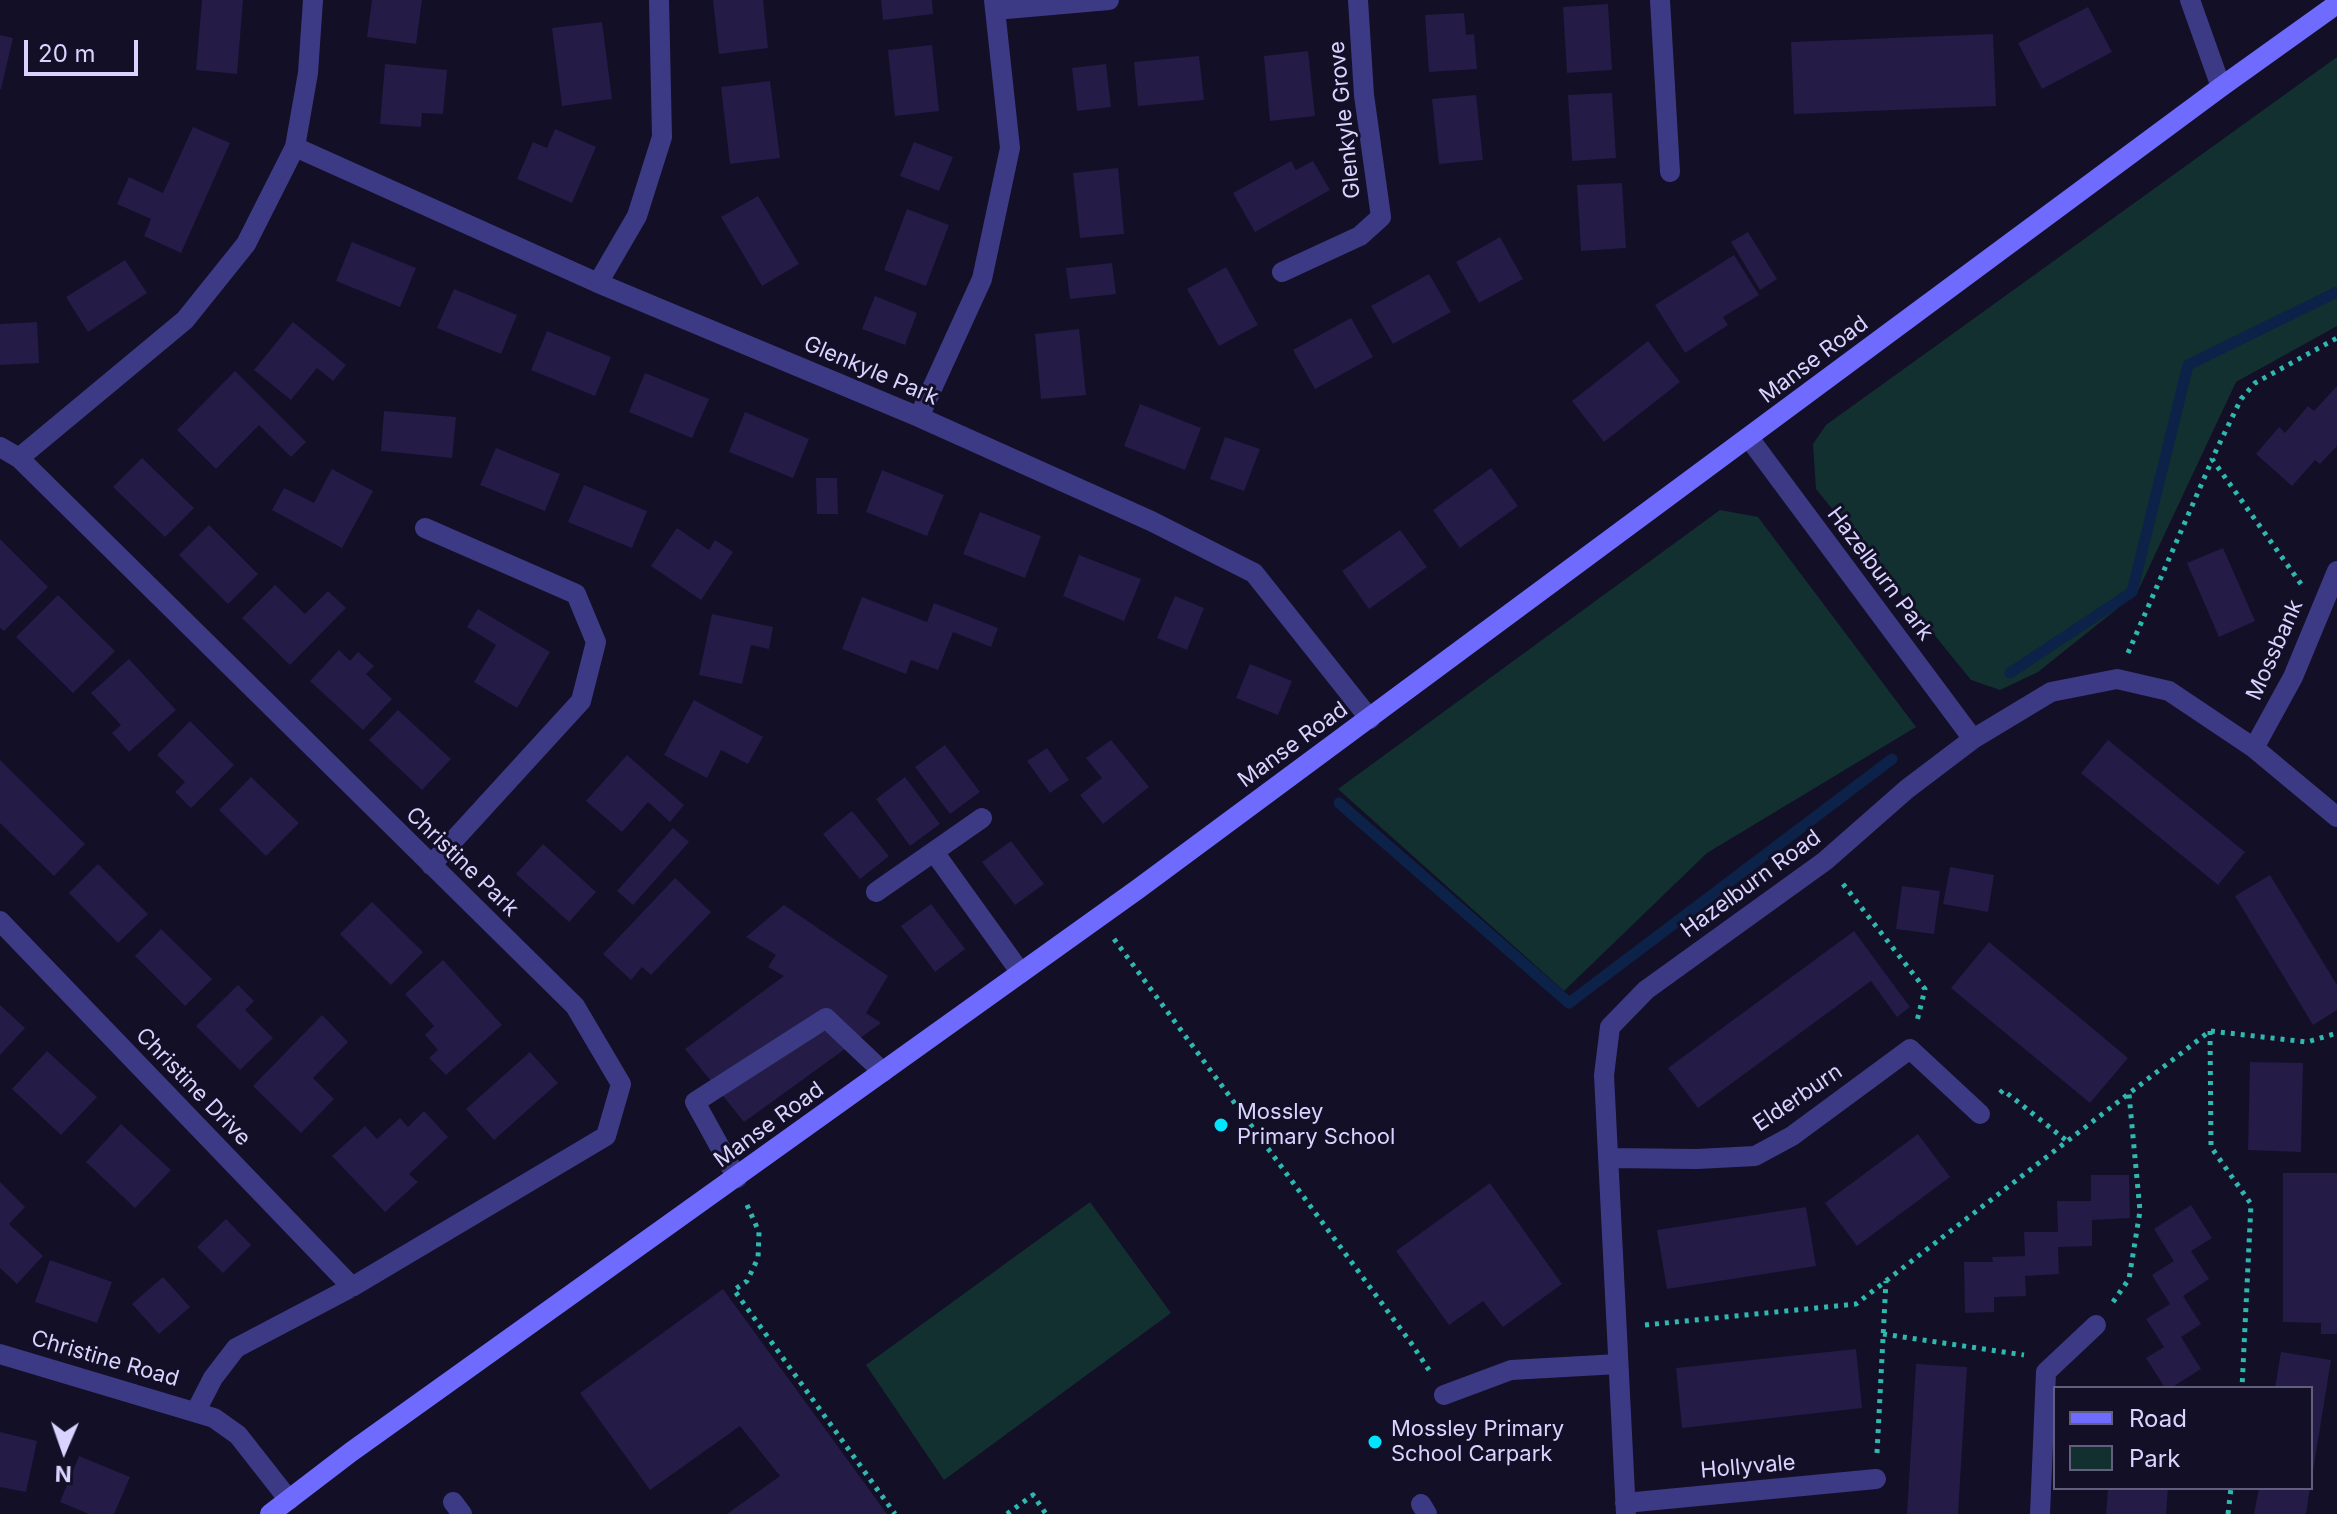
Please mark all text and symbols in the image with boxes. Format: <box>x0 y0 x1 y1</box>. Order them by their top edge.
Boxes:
scale bar <box>28 24 142 74</box>
text: 20 m <box>38 39 96 68</box>
street label: Glenkyle Grove <box>1324 40 1366 200</box>
street label: Manse Road <box>1755 311 1873 409</box>
street label: Glenkyle Park <box>800 331 942 411</box>
street label: Hazelburn Park <box>1821 502 1939 646</box>
street label: Mossbank <box>2241 596 2309 704</box>
street label: Manse Road <box>1233 696 1353 794</box>
street label: Christine Park <box>400 802 524 922</box>
street label: Hazelburn Road <box>1676 825 1826 943</box>
street label: Christine Drive <box>130 1023 256 1151</box>
street label: Elderburn <box>1749 1059 1847 1137</box>
street label: Manse Road <box>709 1076 829 1174</box>
place label: Mossley Primary School <box>1237 1099 1395 1150</box>
marker: Mossley Primary School <box>1212 1116 1230 1134</box>
street label: Christine Road <box>28 1325 182 1393</box>
legend <box>2053 1386 2313 1490</box>
text: Road <box>2129 1404 2187 1433</box>
north arrow <box>24 1410 104 1490</box>
place label: Mossley Primary School Carpark <box>1391 1416 1564 1468</box>
marker: Mossley Primary School Carpark <box>1366 1433 1384 1451</box>
text: Park <box>2129 1444 2180 1473</box>
street label: Hollyvale <box>1699 1450 1797 1484</box>
text: N <box>54 1461 72 1487</box>

